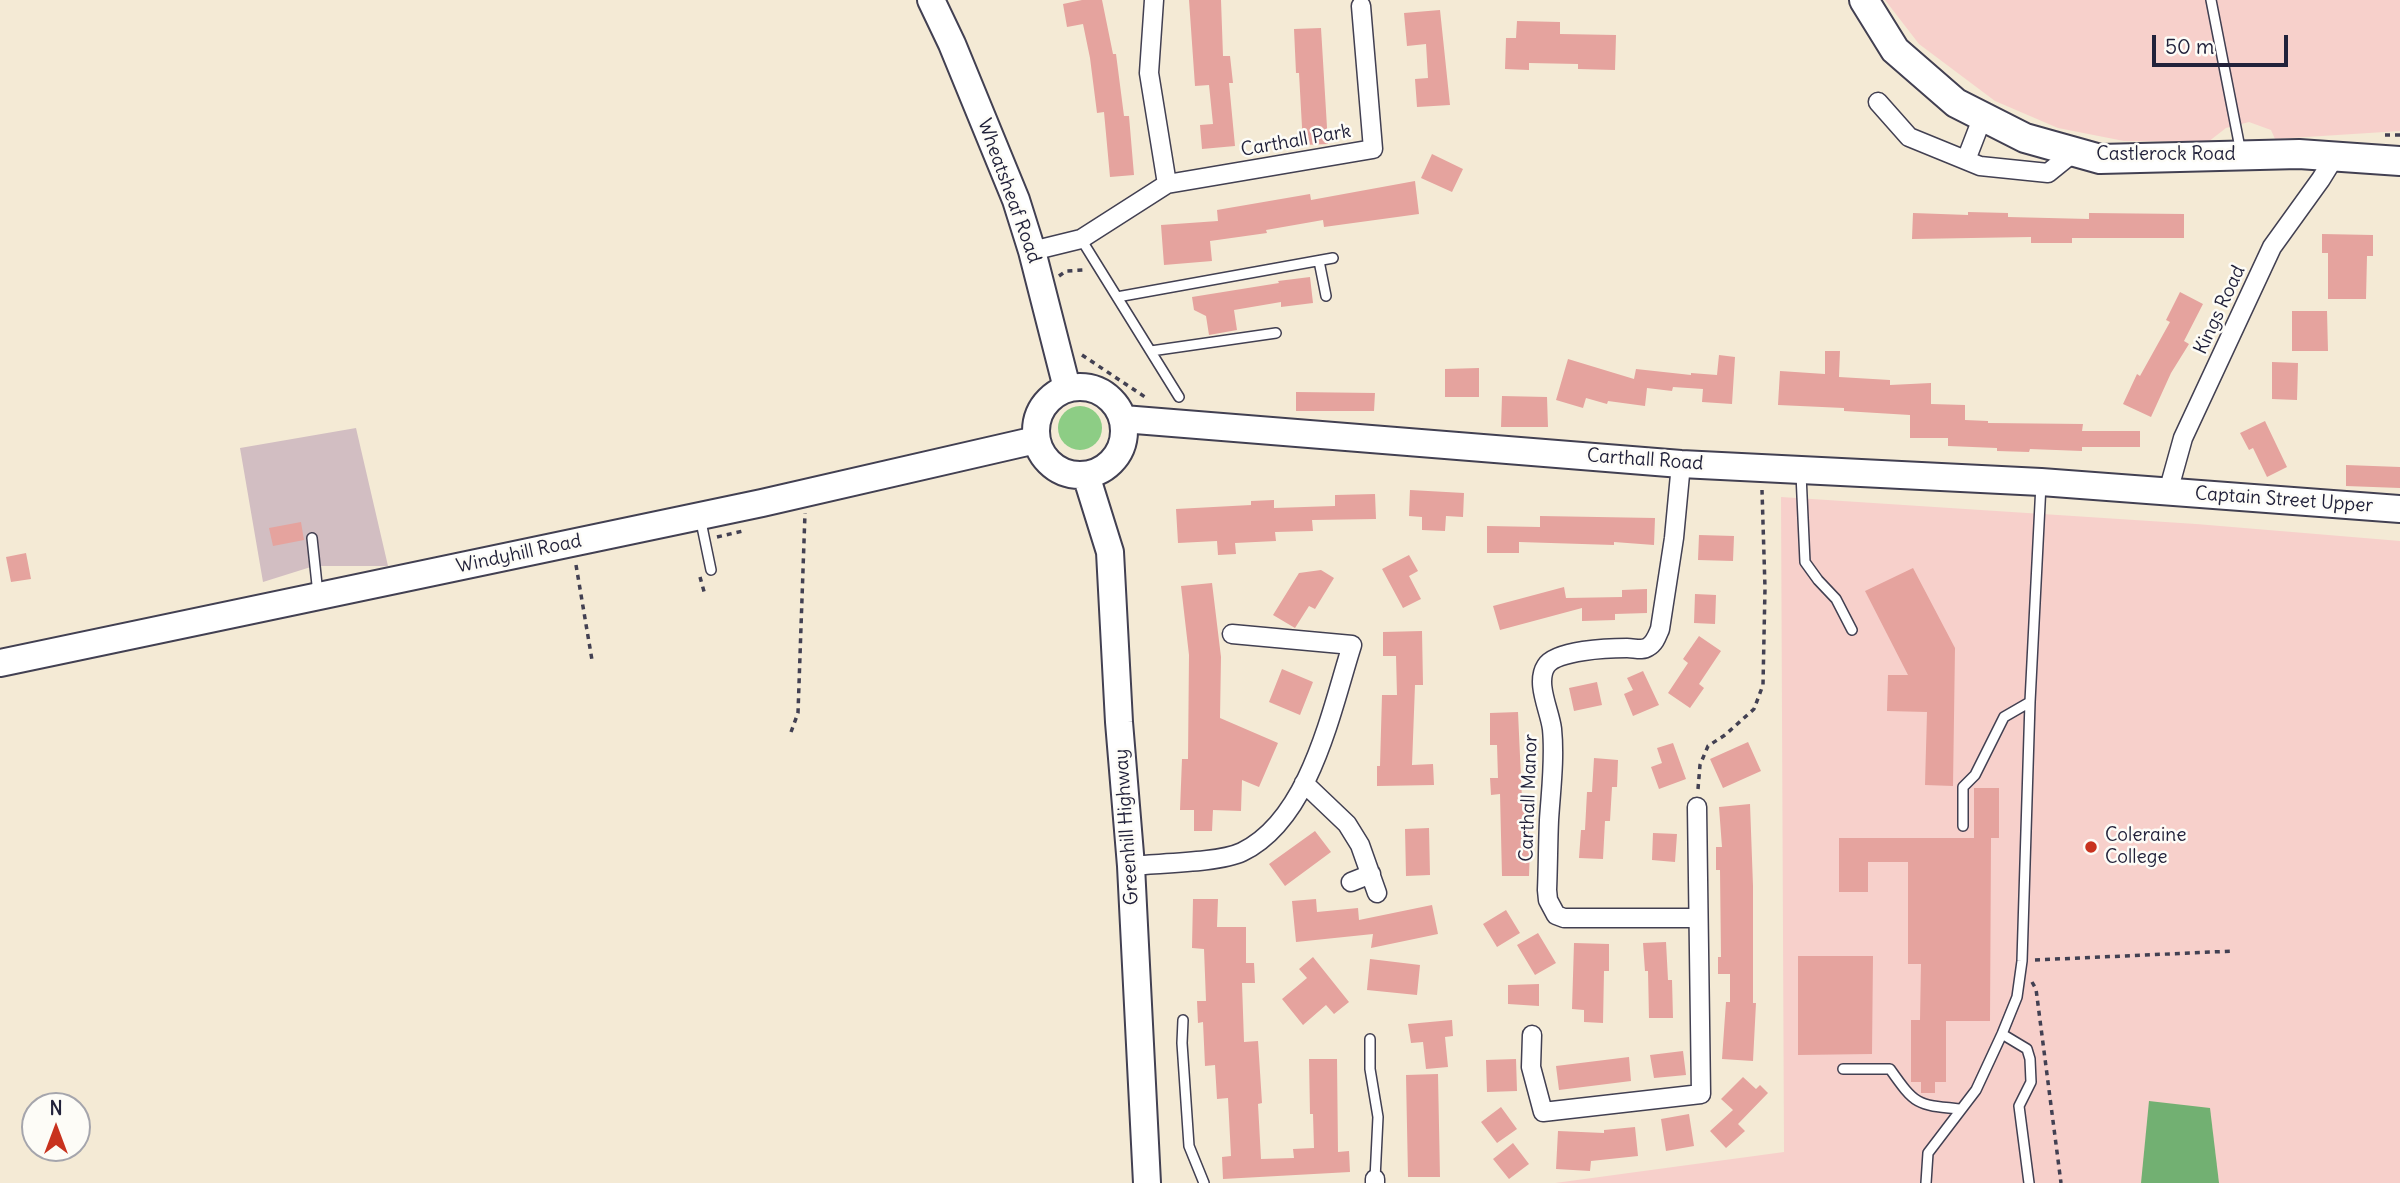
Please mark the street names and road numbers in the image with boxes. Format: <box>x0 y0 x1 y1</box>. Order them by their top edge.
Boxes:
street label: Wheatsheaf Road <box>972 116 1046 266</box>
street label: Carthall Park <box>1239 120 1353 162</box>
street label: Castlerock Road <box>2096 144 2236 166</box>
street label: Kings Road <box>2190 262 2250 358</box>
street label: Carthall Road <box>1586 445 1704 475</box>
street label: Captain Street Upper <box>2194 482 2374 518</box>
street label: Windyhill Road <box>454 530 584 578</box>
street label: Carthall Manor <box>1515 734 1543 862</box>
street label: Greenhill Highway <box>1110 748 1144 906</box>

